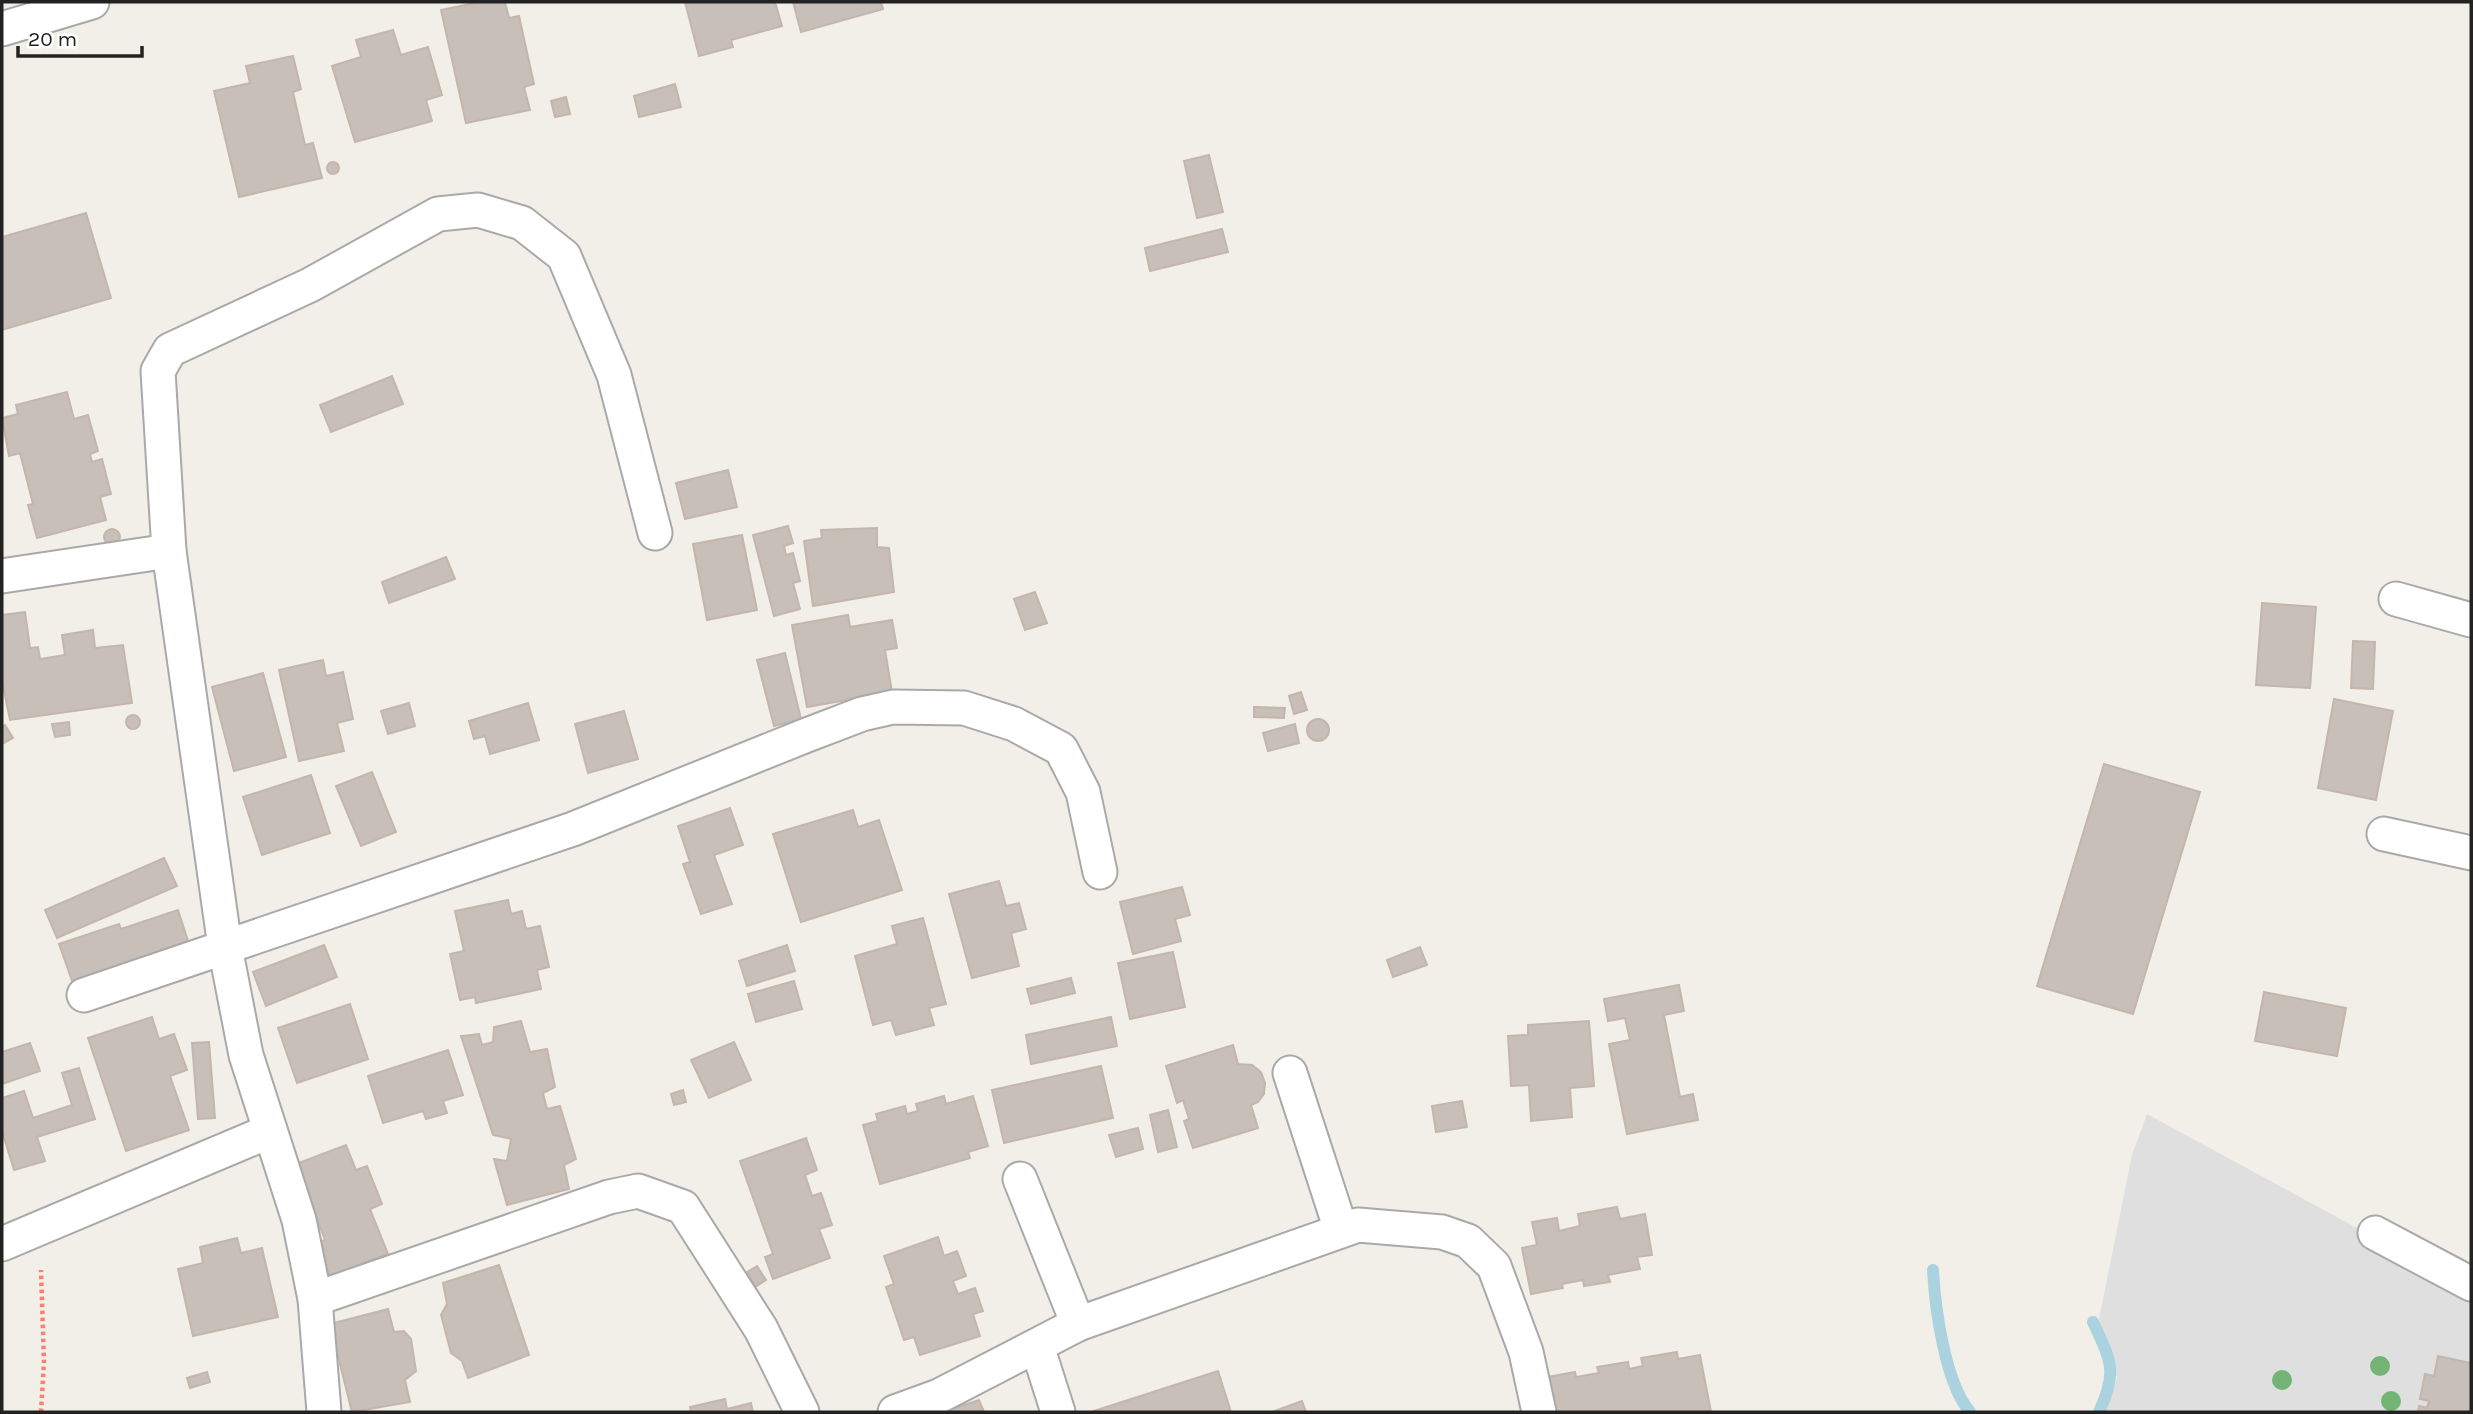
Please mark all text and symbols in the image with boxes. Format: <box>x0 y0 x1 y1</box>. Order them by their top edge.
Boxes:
scale bar <box>18 14 142 58</box>
text: 20 m <box>28 27 77 51</box>

